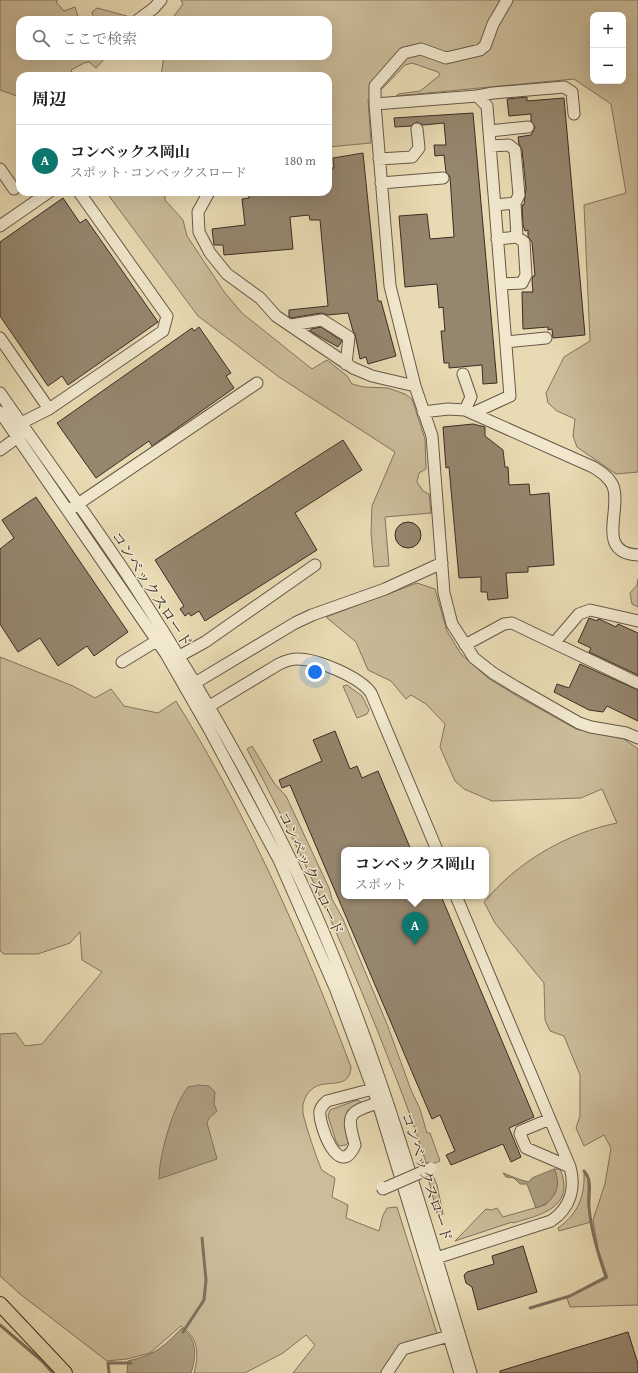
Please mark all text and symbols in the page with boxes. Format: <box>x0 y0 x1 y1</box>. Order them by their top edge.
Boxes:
map controls <box>590 12 626 84</box>
button: + <box>590 12 626 48</box>
search box <box>16 16 332 60</box>
icon: search <box>30 27 52 49</box>
text: ここで検索 <box>62 28 137 49</box>
button: − <box>590 48 626 84</box>
text: 周辺 <box>32 86 66 111</box>
text: コンベックス岡山 <box>70 141 190 162</box>
text: A <box>41 151 49 170</box>
text: 180 m <box>284 151 316 170</box>
text: スポット · コンベックスロード <box>70 163 247 182</box>
street label: コンベックスロード <box>106 527 198 651</box>
your location <box>305 662 325 682</box>
street label: コンベックスロード <box>273 807 349 939</box>
popup <box>341 847 489 899</box>
text: コンベックス岡山 <box>355 853 475 874</box>
text: スポット <box>355 875 407 894</box>
pin: A <box>402 912 428 945</box>
street label: コンベックスロード <box>396 1110 458 1244</box>

